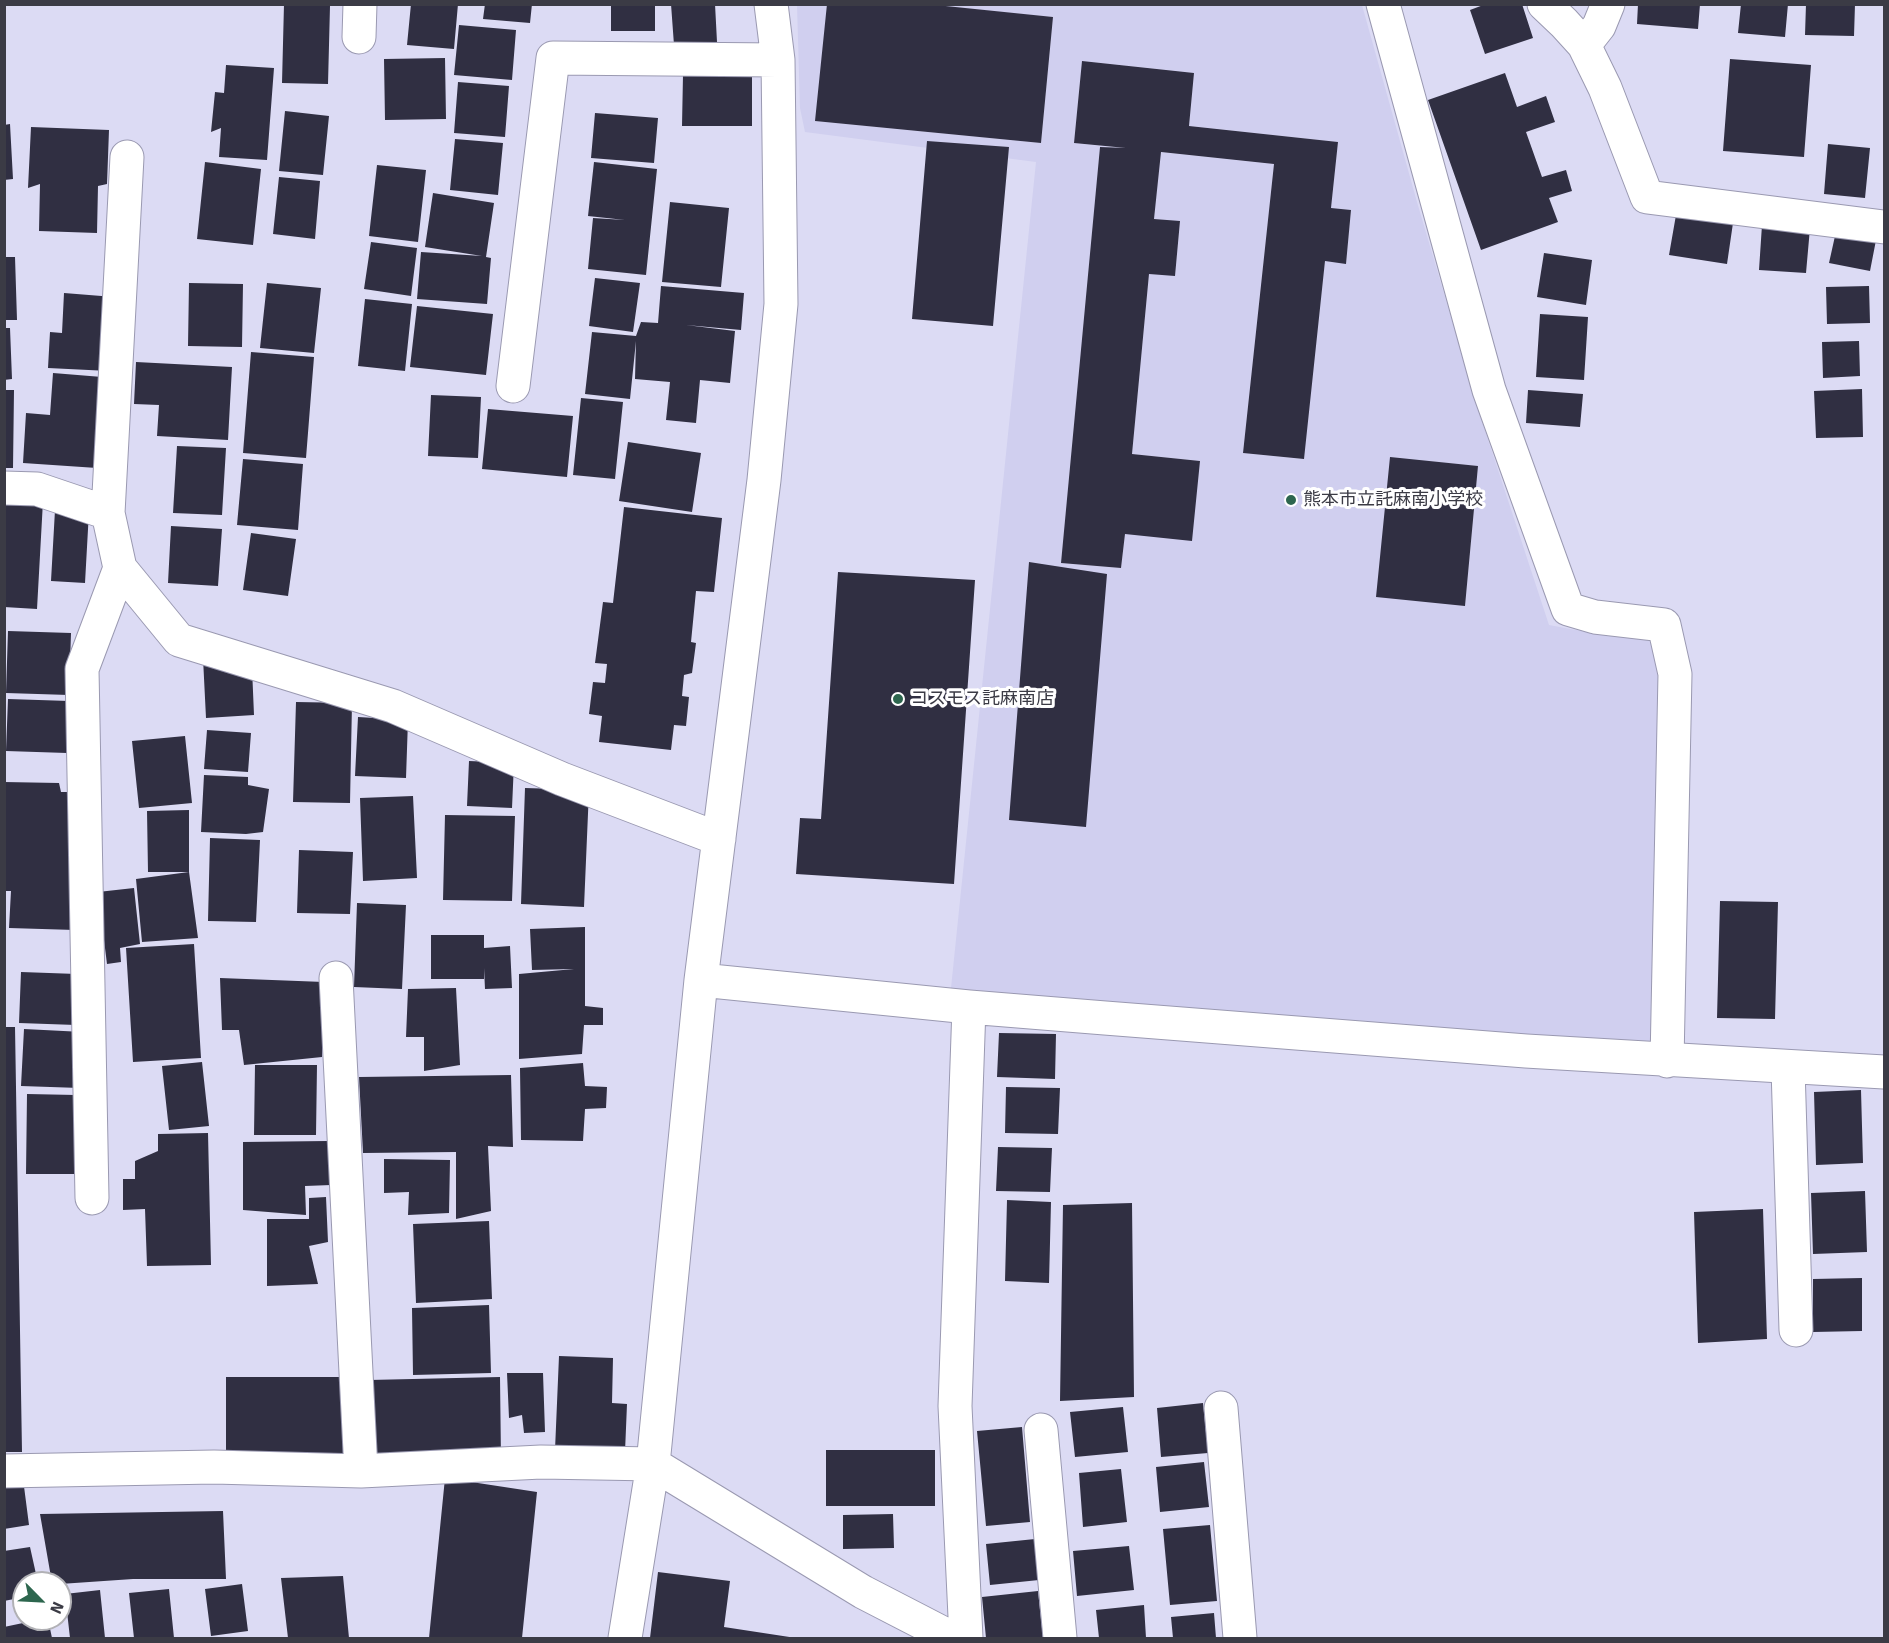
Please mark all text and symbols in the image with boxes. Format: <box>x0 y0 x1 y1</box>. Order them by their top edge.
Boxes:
place label: 熊本市立託麻南小学校 <box>1303 489 1483 511</box>
marker: 熊本市立託麻南小学校 <box>1284 493 1298 507</box>
place label: コスモス託麻南店 <box>910 688 1054 710</box>
marker: コスモス託麻南店 <box>891 692 905 706</box>
north arrow <box>12 1571 72 1631</box>
text: N <box>45 1598 68 1617</box>

